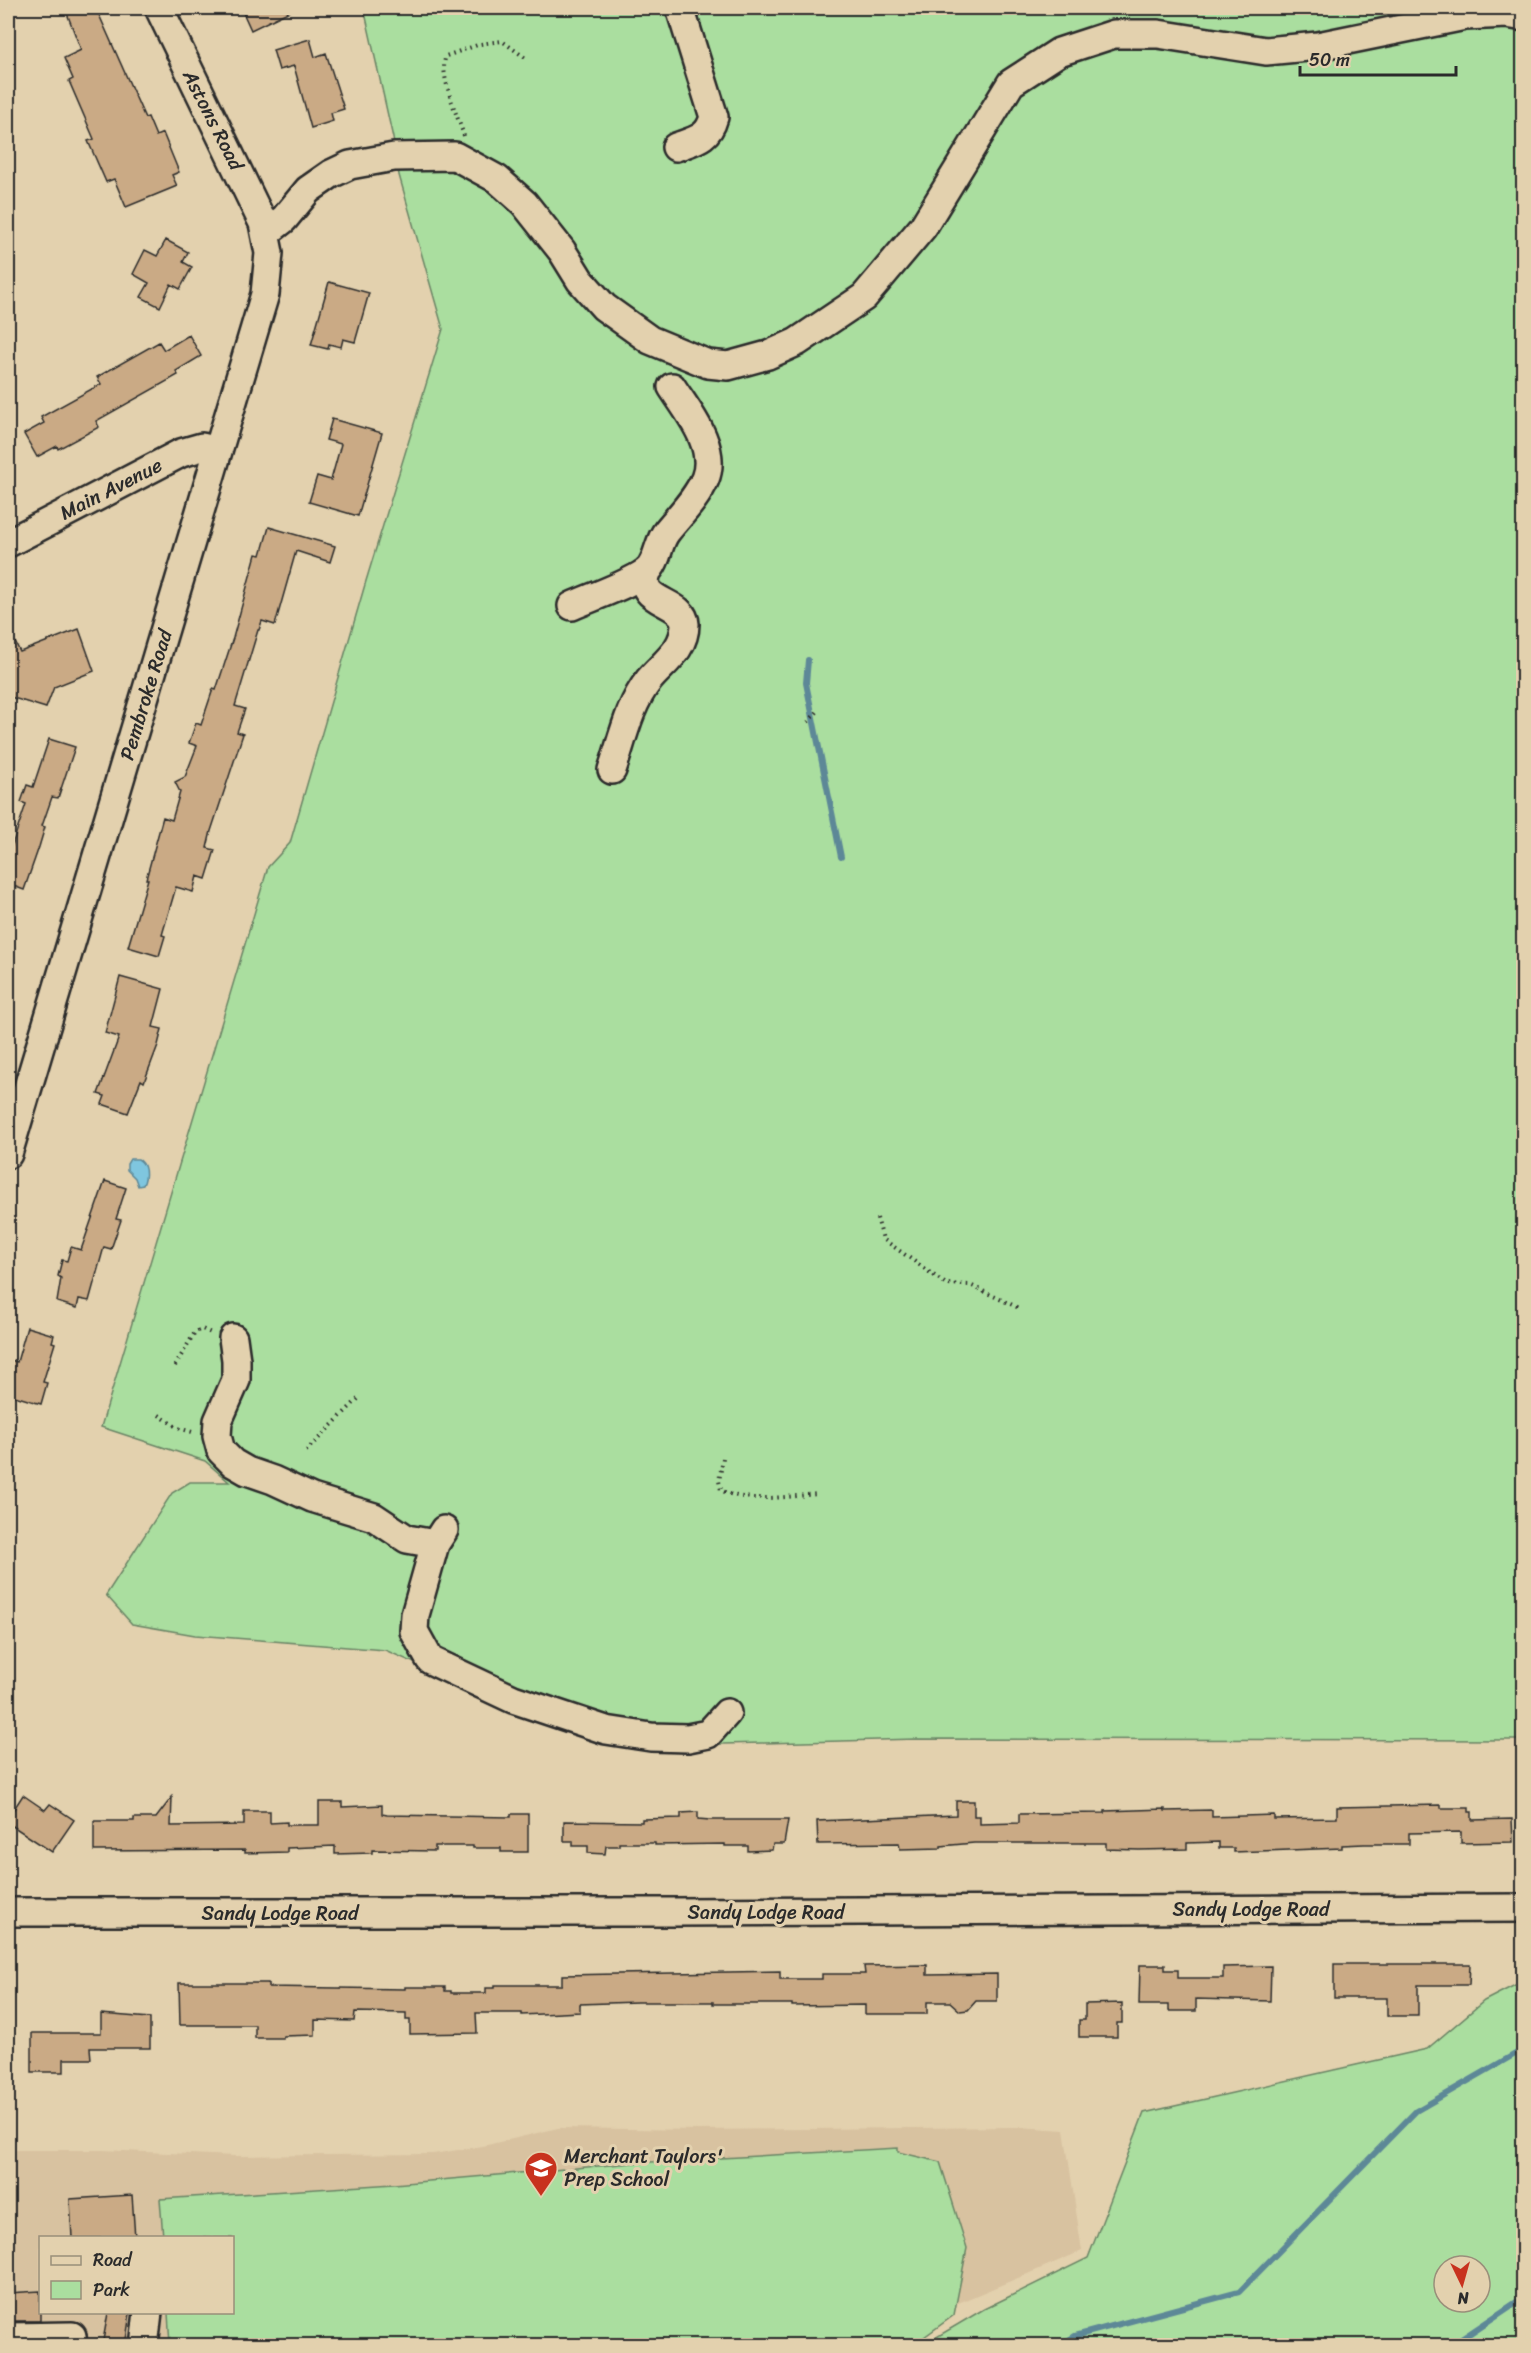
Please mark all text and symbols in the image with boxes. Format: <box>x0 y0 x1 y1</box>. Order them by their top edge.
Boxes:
scale bar <box>1300 39 1456 77</box>
text: 50 m <box>1309 44 1350 76</box>
street label: Astons Road <box>172 62 254 178</box>
street label: Main Avenue <box>53 448 169 530</box>
street label: Pembroke Road <box>110 624 183 765</box>
street label: Sandy Lodge Road <box>1173 1892 1331 1927</box>
street label: Sandy Lodge Road <box>688 1895 846 1930</box>
street label: Sandy Lodge Road <box>202 1896 360 1931</box>
place label: Merchant Taylors' Prep School <box>564 2139 723 2197</box>
school or university icon: Merchant Taylors' Prep School <box>523 2150 559 2197</box>
legend <box>39 2236 234 2314</box>
text: Road <box>93 2244 133 2276</box>
north arrow <box>1432 2254 1492 2314</box>
text: Park <box>93 2274 130 2306</box>
text: N <box>1456 2283 1471 2313</box>

